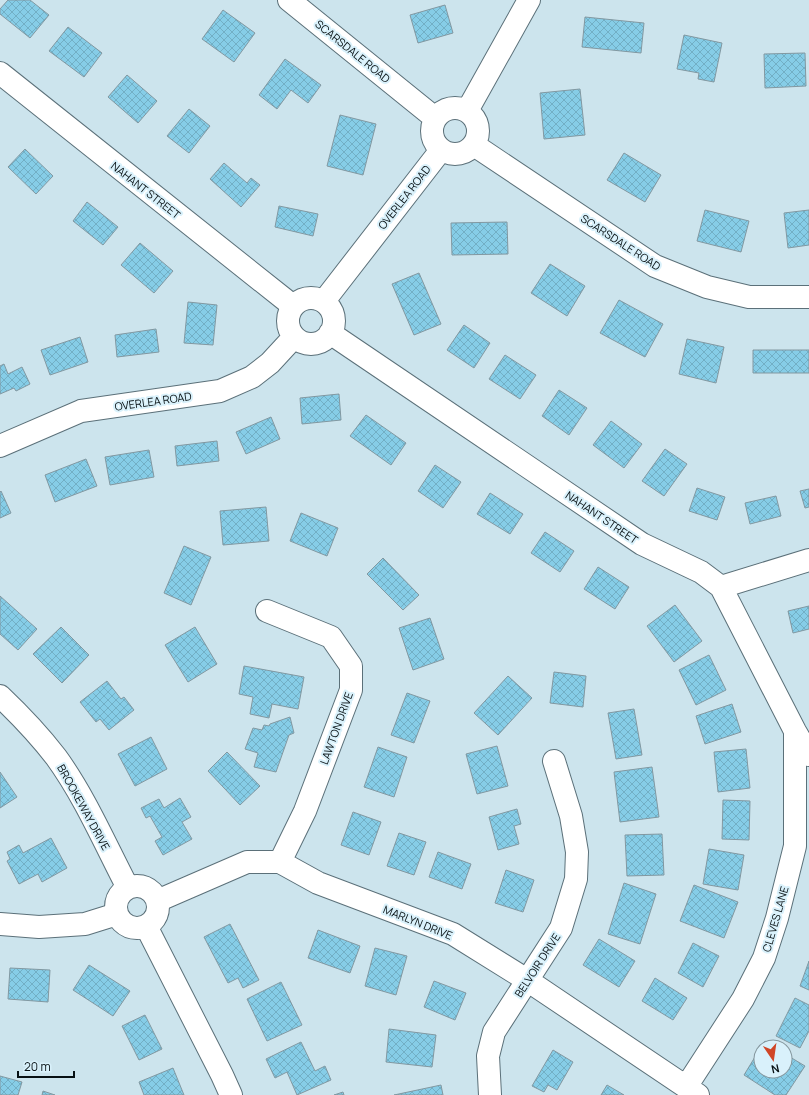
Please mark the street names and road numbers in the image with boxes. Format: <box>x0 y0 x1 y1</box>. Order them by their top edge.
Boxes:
street label: SCARSDALE ROAD <box>312 16 394 86</box>
street label: NAHANT STREET <box>108 158 184 222</box>
street label: OVERLEA ROAD <box>374 162 434 232</box>
street label: SCARSDALE ROAD <box>578 211 664 273</box>
street label: OVERLEA ROAD <box>114 388 192 414</box>
street label: NAHANT STREET <box>563 487 642 547</box>
street label: LAWTON DRIVE <box>316 690 356 766</box>
street label: BROOKEWAY DRIVE <box>54 761 114 853</box>
street label: CLEVES LANE <box>758 884 792 954</box>
street label: MARLYN DRIVE <box>381 901 455 943</box>
street label: BELVOIR DRIVE <box>511 930 563 1000</box>

